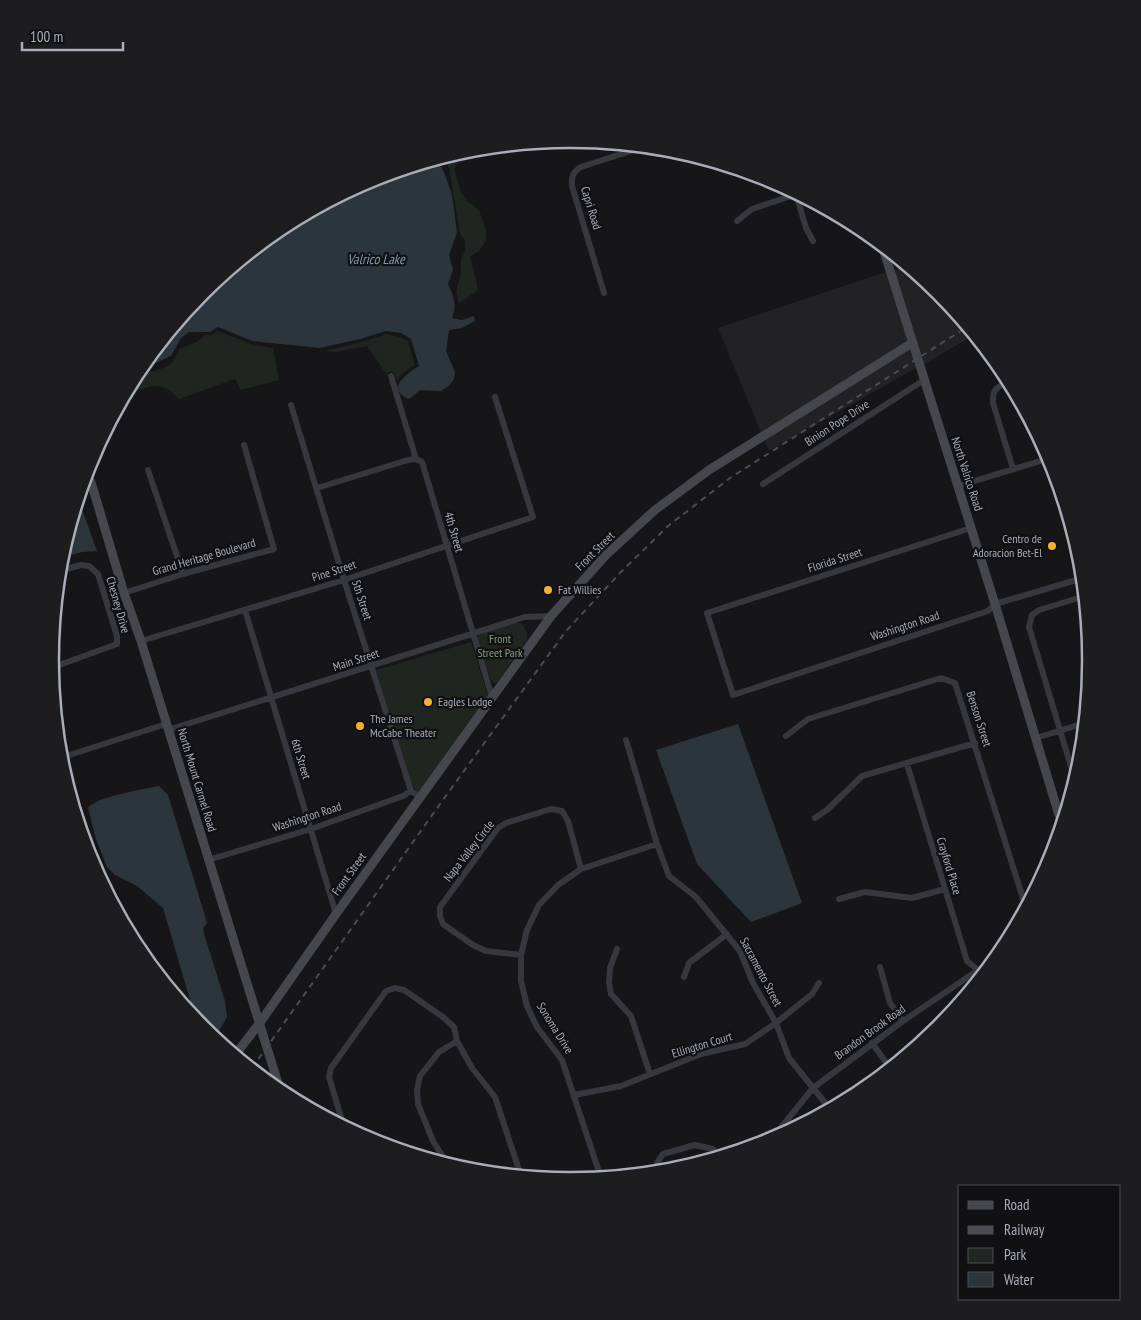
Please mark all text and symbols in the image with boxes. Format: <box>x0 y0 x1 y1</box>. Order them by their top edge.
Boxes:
scale bar <box>22 20 124 52</box>
text: 100 m <box>30 27 63 46</box>
street label: Capri Road <box>578 184 605 231</box>
water label: Valrico Lake <box>347 250 406 268</box>
street label: Binion Pope Drive <box>802 396 872 449</box>
street label: North Valrico Road <box>948 435 986 513</box>
street label: 4th Street <box>442 510 468 554</box>
street label: Front Street <box>572 527 618 573</box>
place label: Centro de Adoracion Bet-El <box>973 531 1042 560</box>
street label: Grand Heritage Boulevard <box>151 535 257 578</box>
marker: Centro de Adoracion Bet-El <box>1046 540 1058 552</box>
street label: Florida Street <box>806 543 865 575</box>
street label: Pine Street <box>310 556 359 585</box>
street label: Chesney Drive <box>103 575 134 635</box>
street label: 5th Street <box>349 578 376 622</box>
place label: Fat Willies <box>558 582 601 597</box>
marker: Fat Willies <box>542 584 554 596</box>
street label: Washington Road <box>869 607 941 644</box>
park label: Front Street Park <box>477 631 523 660</box>
street label: Main Street <box>331 645 382 674</box>
street label: Benson Street <box>963 689 996 749</box>
place label: Eagles Lodge <box>438 694 493 709</box>
marker: Eagles Lodge <box>422 696 434 708</box>
place label: The James McCabe Theater <box>370 711 437 740</box>
marker: The James McCabe Theater <box>354 720 366 732</box>
street label: North Mount Carmel Road <box>175 726 220 833</box>
street label: 6th Street <box>288 737 315 781</box>
street label: Washington Road <box>271 798 343 835</box>
street label: Napa Valley Circle <box>440 817 497 884</box>
street label: Crayford Place <box>934 835 965 896</box>
street label: Front Street <box>328 849 370 898</box>
street label: Sacramento Street <box>737 935 786 1010</box>
street label: Sonoma Drive <box>534 999 577 1056</box>
street label: Brandon Brook Road <box>831 1001 908 1062</box>
street label: Ellington Court <box>670 1028 735 1061</box>
legend <box>958 1185 1121 1300</box>
text: Road <box>1004 1195 1030 1214</box>
text: Railway <box>1004 1220 1045 1239</box>
text: Park <box>1004 1245 1026 1264</box>
text: Water <box>1004 1270 1035 1289</box>

